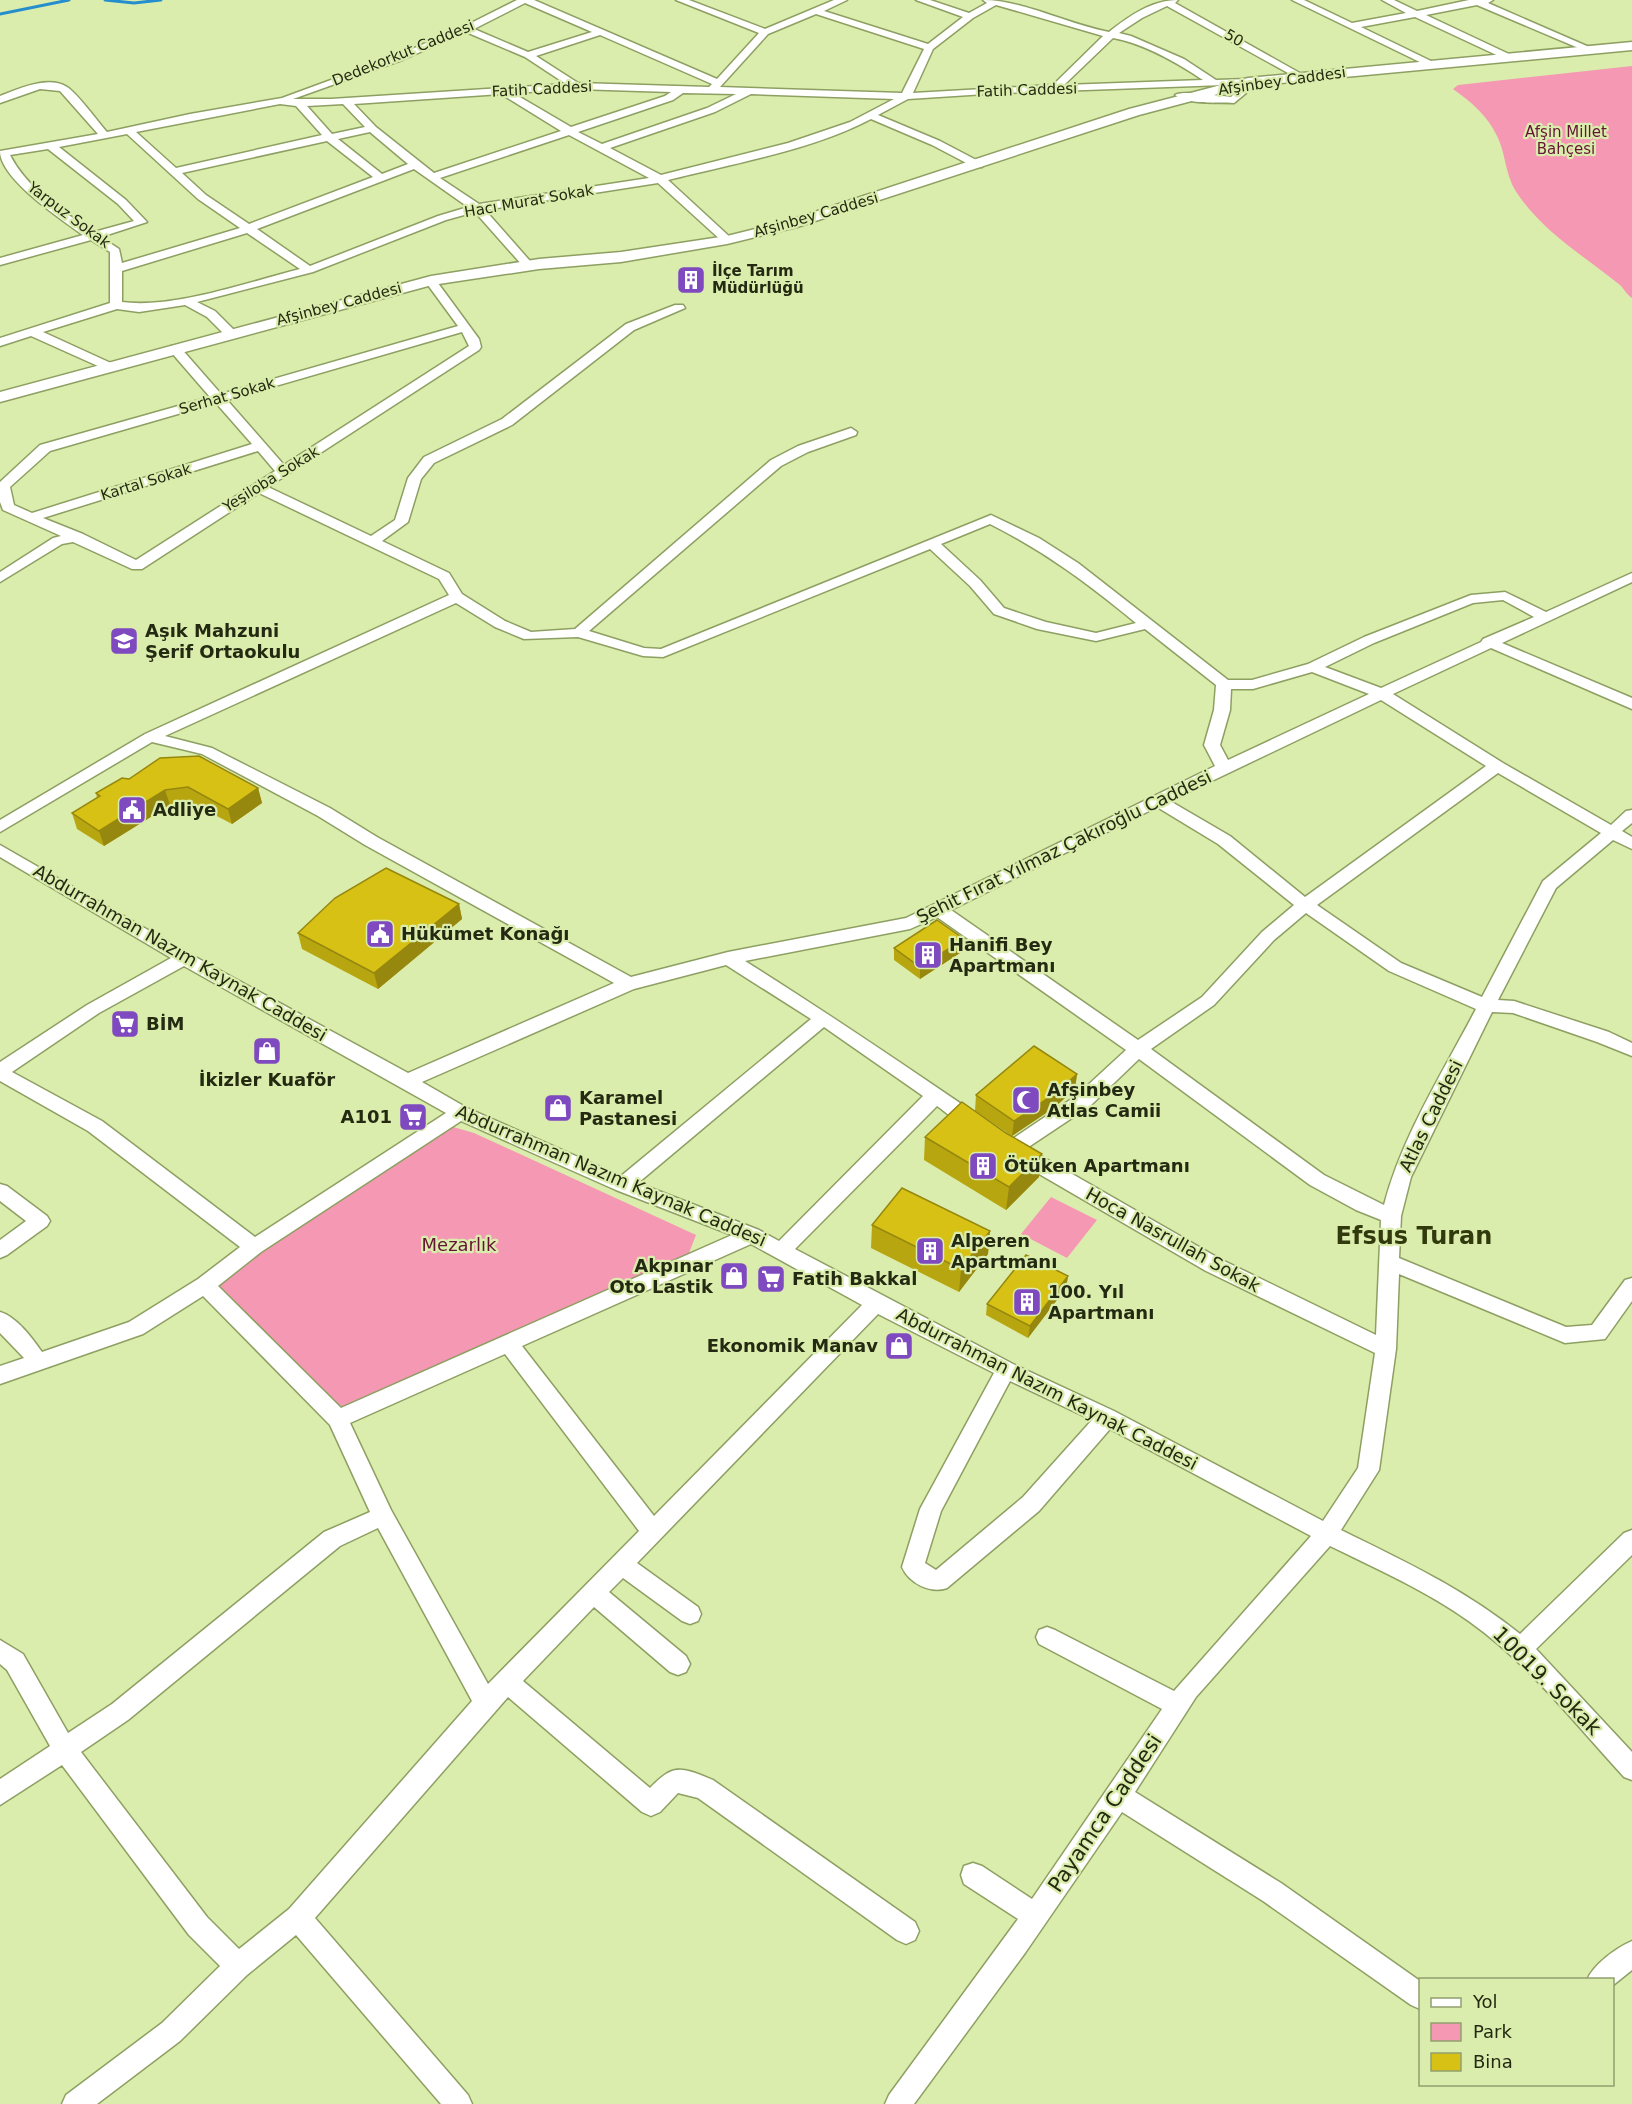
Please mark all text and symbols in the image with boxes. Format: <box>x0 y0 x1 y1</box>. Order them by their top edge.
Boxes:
street label: Dedekorkut Caddesi <box>329 16 477 90</box>
street label: 50 <box>1221 25 1247 51</box>
street label: Afşinbey Caddesi <box>1217 63 1347 99</box>
street label: Fatih Caddesi <box>491 77 593 101</box>
street label: Fatih Caddesi <box>976 79 1078 101</box>
park label: Afşin Millet Bahçesi <box>1525 123 1607 158</box>
street label: Yarpuz Sokak <box>23 177 114 252</box>
street label: Hacı Murat Sokak <box>463 181 595 221</box>
street label: Afşinbey Caddesi <box>752 189 880 241</box>
place label: İlçe Tarım Müdürlüğü <box>712 261 804 297</box>
building icon: İlçe Tarım Müdürlüğü <box>675 264 707 296</box>
street label: Afşinbey Caddesi <box>274 279 404 329</box>
street label: Serhat Sokak <box>177 374 277 418</box>
street label: Yeşiloba Sokak <box>219 442 323 516</box>
street label: Kartal Sokak <box>98 460 194 504</box>
place label: Aşık Mahzuni Şerif Ortaokulu <box>145 620 300 662</box>
school or university icon: Aşık Mahzuni Şerif Ortaokulu <box>108 625 140 657</box>
street label: Şehit Fırat Yılmaz Çakıroğlu Caddesi <box>913 766 1215 927</box>
public building icon: Adliye <box>116 794 148 826</box>
place label: Adliye <box>153 799 216 820</box>
street label: Abdurrahman Nazım Kaynak Caddesi <box>30 860 331 1045</box>
public building icon: Hükümet Konağı <box>364 918 396 950</box>
place label: Hükümet Konağı <box>401 923 570 944</box>
place label: Hanifi Bey Apartmanı <box>949 934 1055 976</box>
building icon: Hanifi Bey Apartmanı <box>912 939 944 971</box>
supermarket icon: BİM <box>109 1008 141 1040</box>
place label: BİM <box>146 1013 184 1034</box>
shop icon: İkizler Kuaför <box>251 1035 283 1067</box>
street label: Atlas Caddesi <box>1394 1056 1467 1175</box>
place label: İkizler Kuaför <box>199 1069 335 1090</box>
place label: Afşinbey Atlas Camii <box>1047 1079 1161 1121</box>
mosque icon: Afşinbey Atlas Camii <box>1010 1084 1042 1116</box>
place label: Karamel Pastanesi <box>579 1087 677 1129</box>
shop icon: Karamel Pastanesi <box>542 1092 574 1124</box>
street label: Abdurrahman Nazım Kaynak Caddesi <box>453 1100 770 1251</box>
supermarket icon: A101 <box>397 1101 429 1133</box>
place label: A101 <box>340 1106 392 1127</box>
building icon: Ötüken Apartmanı <box>967 1150 999 1182</box>
place label: Ötüken Apartmanı <box>1004 1155 1190 1176</box>
street label: Hoca Nasrullah Sokak <box>1082 1183 1265 1297</box>
district label: Efsus Turan <box>1336 1222 1492 1250</box>
place label: Alperen Apartmanı <box>951 1230 1057 1272</box>
park label: Mezarlık <box>422 1234 497 1255</box>
building icon: Alperen Apartmanı <box>914 1235 946 1267</box>
place label: Akpınar Oto Lastik <box>609 1255 714 1297</box>
shop icon: Akpınar Oto Lastik <box>718 1260 750 1292</box>
supermarket icon: Fatih Bakkal <box>755 1263 787 1295</box>
place label: Fatih Bakkal <box>792 1268 917 1289</box>
place label: 100. Yıl Apartmanı <box>1048 1281 1154 1323</box>
building icon: 100. Yıl Apartmanı <box>1011 1286 1043 1318</box>
street label: Abdurrahman Nazım Kaynak Caddesi <box>893 1303 1201 1474</box>
shop icon: Ekonomik Manav <box>883 1330 915 1362</box>
place label: Ekonomik Manav <box>707 1335 878 1356</box>
street label: 10019. Sokak <box>1488 1622 1607 1741</box>
street label: Payamca Caddesi <box>1043 1729 1167 1897</box>
legend <box>1419 1978 1614 2086</box>
text: Yol <box>1472 1991 1498 2012</box>
text: Park <box>1473 2021 1512 2042</box>
text: Bina <box>1473 2051 1513 2072</box>

